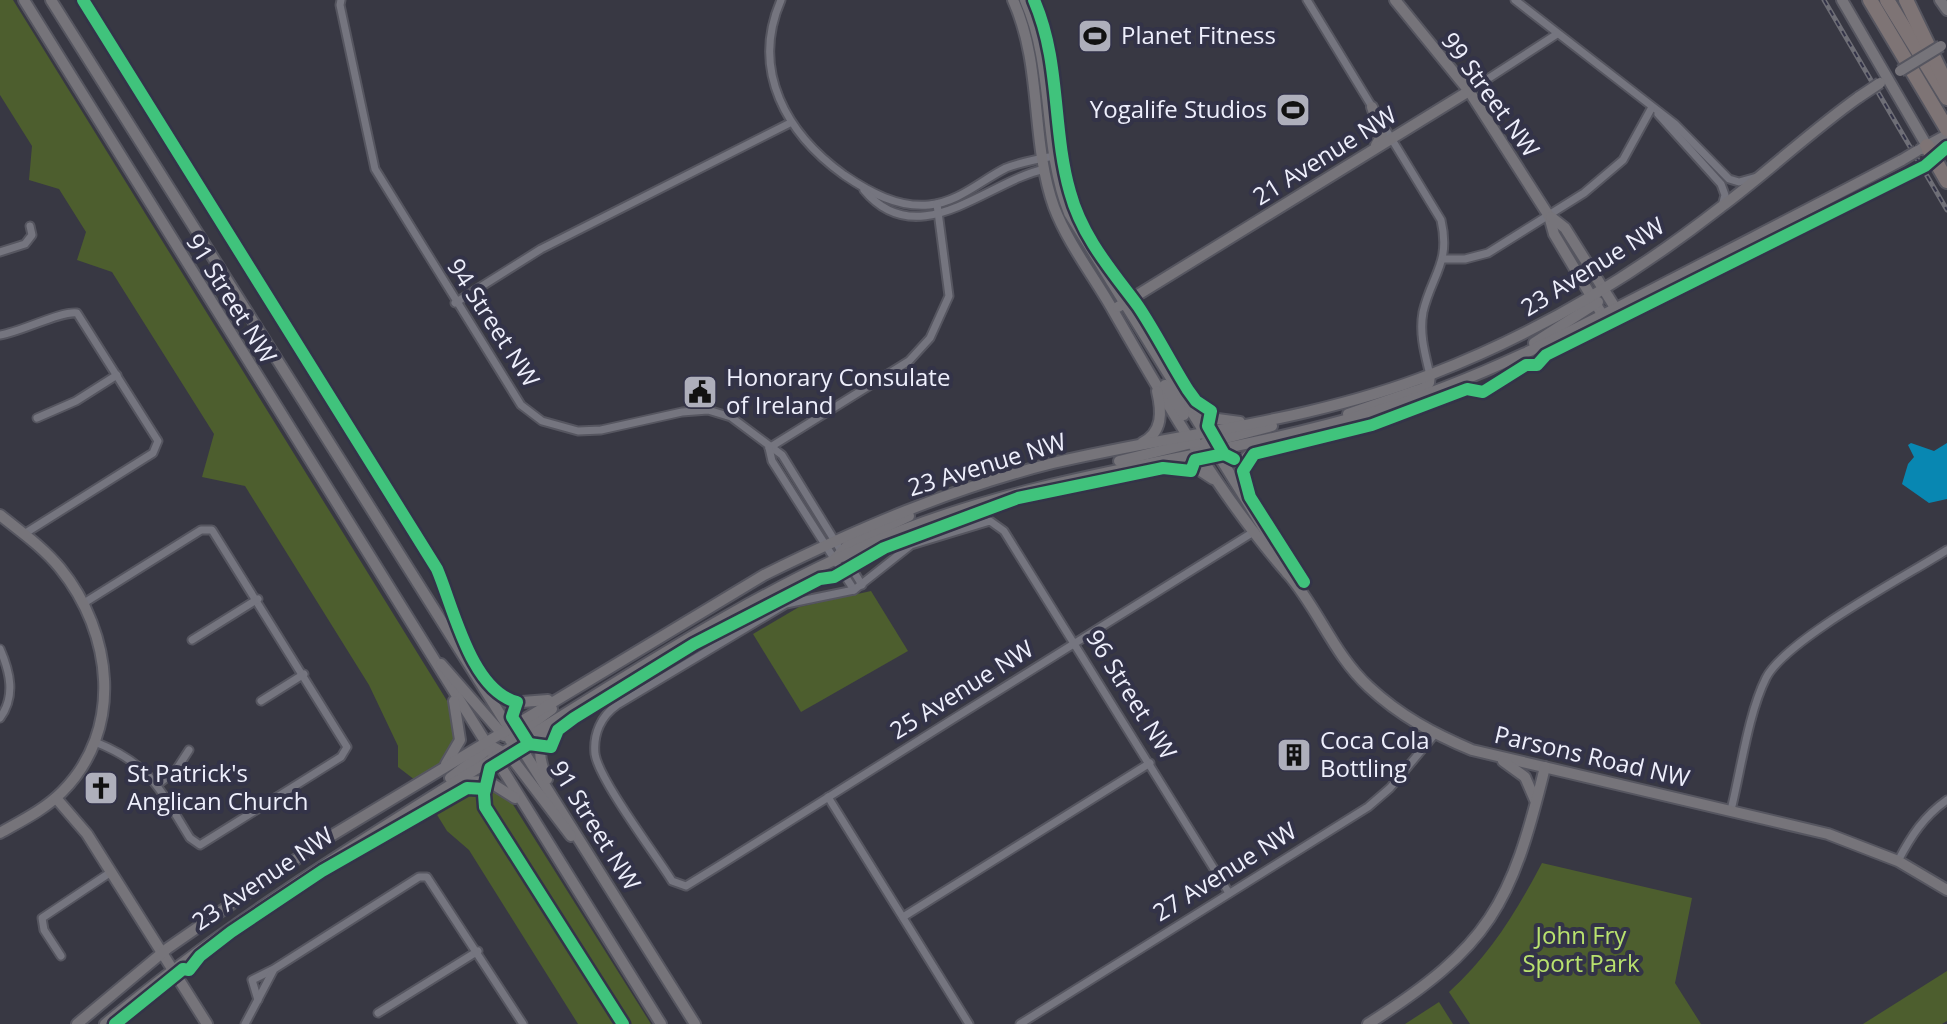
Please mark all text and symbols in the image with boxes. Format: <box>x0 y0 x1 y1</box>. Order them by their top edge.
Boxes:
sports icon: Planet Fitness <box>1076 17 1114 55</box>
place label: Planet Fitness <box>1121 18 1276 51</box>
street label: 99 Street NW <box>1435 25 1548 163</box>
sports icon: Yogalife Studios <box>1274 91 1312 129</box>
place label: Yogalife Studios <box>1090 92 1267 125</box>
street label: 21 Avenue NW <box>1246 97 1402 212</box>
street label: 23 Avenue NW <box>1514 208 1670 323</box>
street label: 91 Street NW <box>179 227 285 369</box>
street label: 94 Street NW <box>440 251 548 393</box>
place label: Honorary Consulate of Ireland <box>726 360 950 421</box>
public building icon: Honorary Consulate of Ireland <box>681 373 719 411</box>
street label: 23 Avenue NW <box>903 424 1070 503</box>
street label: 96 Street NW <box>1079 623 1185 765</box>
street label: 25 Avenue NW <box>883 631 1039 746</box>
street label: Parsons Road NW <box>1491 717 1693 794</box>
place label: Coca Cola Bottling <box>1320 723 1430 784</box>
building icon: Coca Cola Bottling <box>1275 736 1313 774</box>
street label: 91 Street NW <box>543 754 649 896</box>
place label: St Patrick's Anglican Church <box>127 756 308 817</box>
church icon: St Patrick's Anglican Church <box>82 769 120 807</box>
street label: 27 Avenue NW <box>1146 813 1302 928</box>
street label: 23 Avenue NW <box>185 818 339 937</box>
park label: John Fry Sport Park <box>1522 918 1640 979</box>

